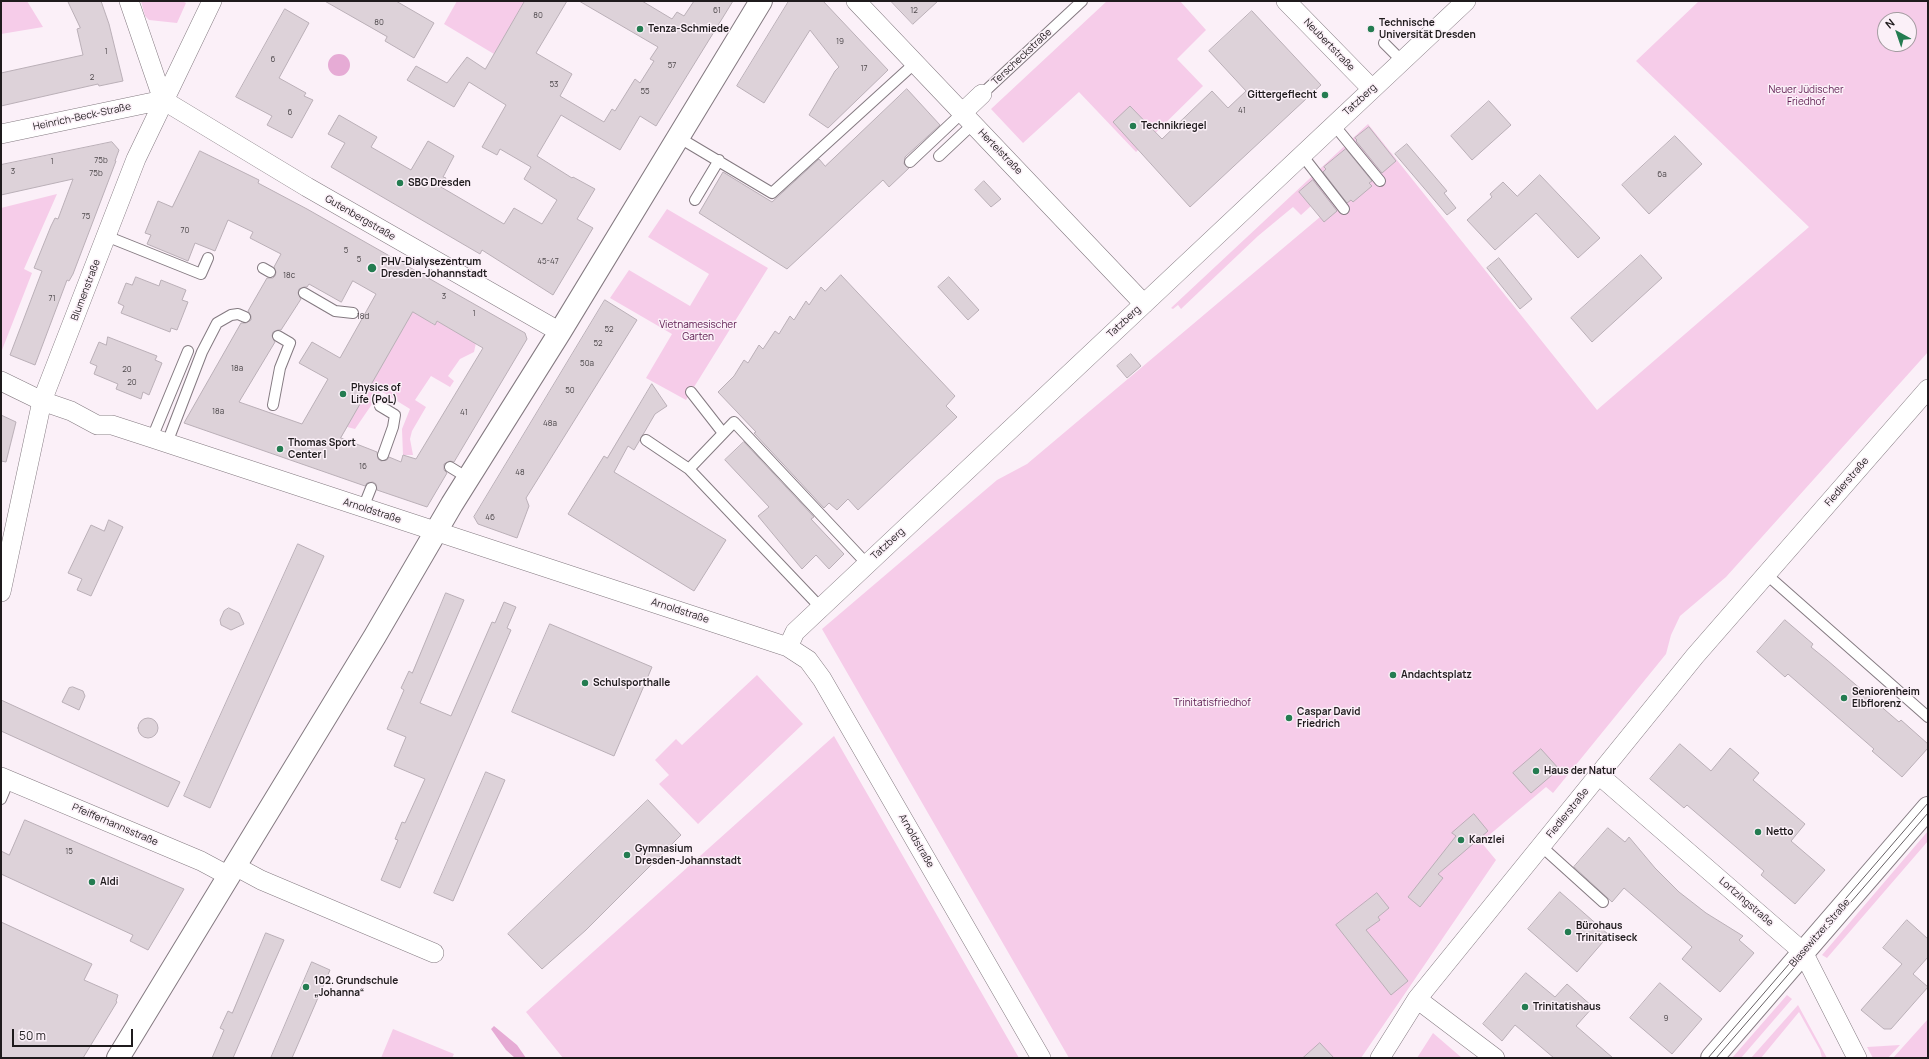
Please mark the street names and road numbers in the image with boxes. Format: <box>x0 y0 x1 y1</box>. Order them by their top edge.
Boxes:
street label: Neubertstraße <box>1301 16 1357 74</box>
street label: Terscheckstraße <box>990 26 1054 88</box>
street label: Tatzberg <box>1341 82 1379 118</box>
street label: Heinrich-Beck-Straße <box>32 101 132 133</box>
street label: Hertelstraße <box>975 127 1025 177</box>
street label: Gutenbergstraße <box>323 193 397 243</box>
street label: Blumenstraße <box>69 258 103 322</box>
street label: Tatzberg <box>1105 304 1143 340</box>
street label: Fiedlerstraße <box>1823 455 1871 509</box>
street label: Arnoldstraße <box>342 496 402 526</box>
street label: Tatzberg <box>869 526 907 562</box>
street label: Arnoldstraße <box>650 596 710 626</box>
street label: Fiedlerstraße <box>1544 786 1592 840</box>
street label: Pfeifferhannsstraße <box>70 801 160 849</box>
street label: Arnoldstraße <box>896 812 936 870</box>
street label: Lortzingstraße <box>1716 875 1776 929</box>
street label: Blasewitzer Straße <box>1787 897 1853 969</box>

